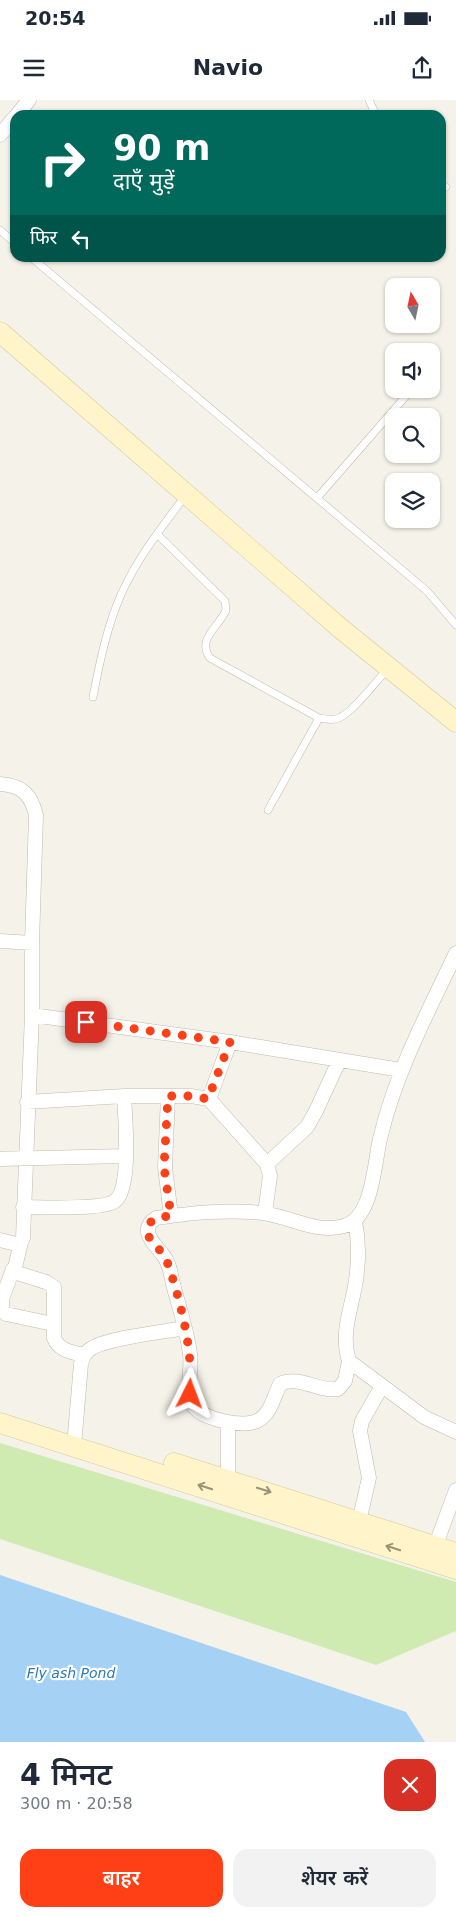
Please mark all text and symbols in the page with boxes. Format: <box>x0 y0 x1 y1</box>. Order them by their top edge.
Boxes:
text: 20:54 <box>25 7 85 29</box>
icon: menu <box>20 54 48 82</box>
icon: share <box>408 54 436 82</box>
text: Navio <box>193 55 263 80</box>
text: 90 m <box>113 128 210 168</box>
icon: right <box>30 130 95 195</box>
text: दाएँ मुड़ें <box>113 169 174 194</box>
icon: left <box>67 225 95 253</box>
text: फिर <box>30 226 57 248</box>
north arrow <box>385 278 440 332</box>
map controls <box>385 278 440 528</box>
button: sound <box>385 343 440 398</box>
button: search <box>385 408 440 463</box>
button: layers <box>385 473 440 528</box>
pin <box>65 1001 107 1043</box>
icon: arrive <box>72 1008 100 1036</box>
position arrow <box>163 1367 215 1419</box>
one-way arrow <box>198 1482 214 1491</box>
one-way arrow <box>255 1486 271 1496</box>
one-way arrow <box>386 1543 401 1552</box>
water label: Fly ash Pond <box>27 1665 115 1681</box>
text: 4 मिनट <box>20 1757 112 1792</box>
button: close <box>384 1759 436 1811</box>
text: 300 m · 20:58 <box>20 1794 133 1813</box>
button: बाहर <box>20 1849 223 1907</box>
button: शेयर करें <box>233 1849 436 1907</box>

